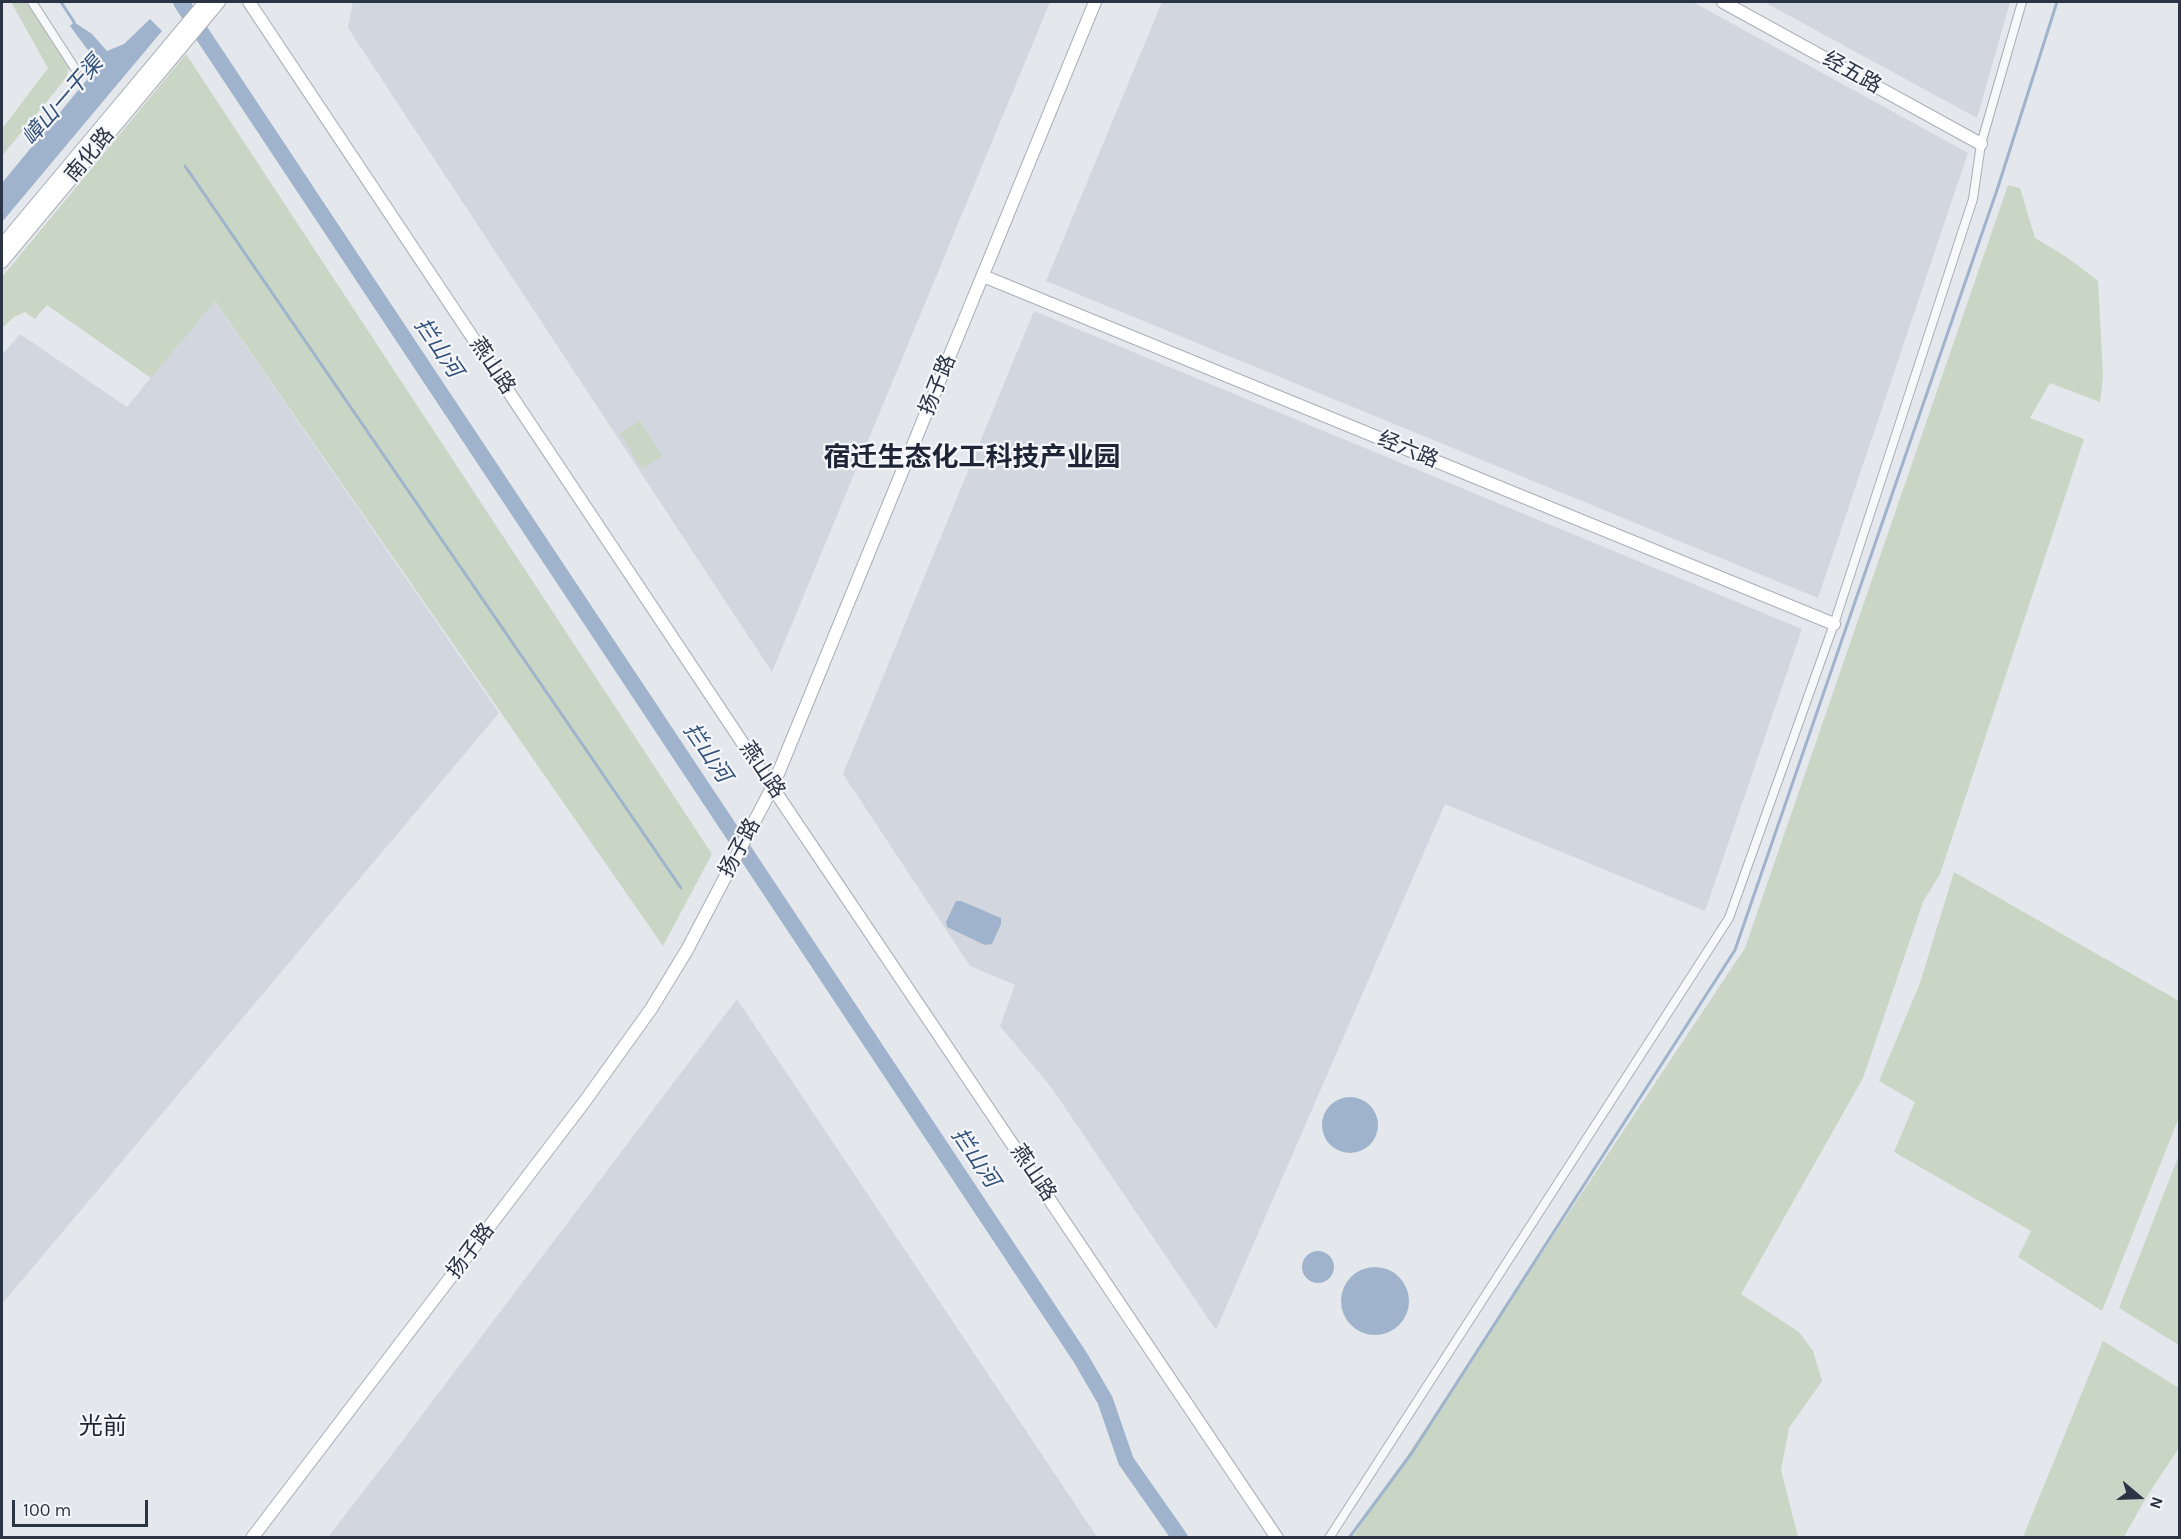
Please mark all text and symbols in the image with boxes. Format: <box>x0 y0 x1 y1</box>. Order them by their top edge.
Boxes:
street label: 经五路 <box>1818 47 1886 99</box>
water label: 嶂山一干渠 <box>17 51 109 151</box>
street label: 南化路 <box>60 123 120 187</box>
water label: 拦山河 <box>409 313 467 383</box>
street label: 燕山路 <box>464 333 520 399</box>
street label: 扬子路 <box>915 351 961 419</box>
street label: 经六路 <box>1374 427 1442 473</box>
district label: 宿迁生态化工科技产业园 <box>824 442 1120 474</box>
water label: 拦山河 <box>678 718 736 788</box>
street label: 燕山路 <box>734 737 790 803</box>
street label: 扬子路 <box>714 814 766 882</box>
water label: 拦山河 <box>946 1123 1004 1193</box>
street label: 燕山路 <box>1005 1140 1061 1206</box>
street label: 扬子路 <box>442 1218 500 1284</box>
district label: 光前 <box>79 1413 127 1441</box>
north arrow <box>2109 1467 2169 1527</box>
scale bar <box>15 1488 152 1526</box>
text: N <box>2146 1494 2167 1512</box>
text: 100 m <box>23 1499 71 1521</box>

